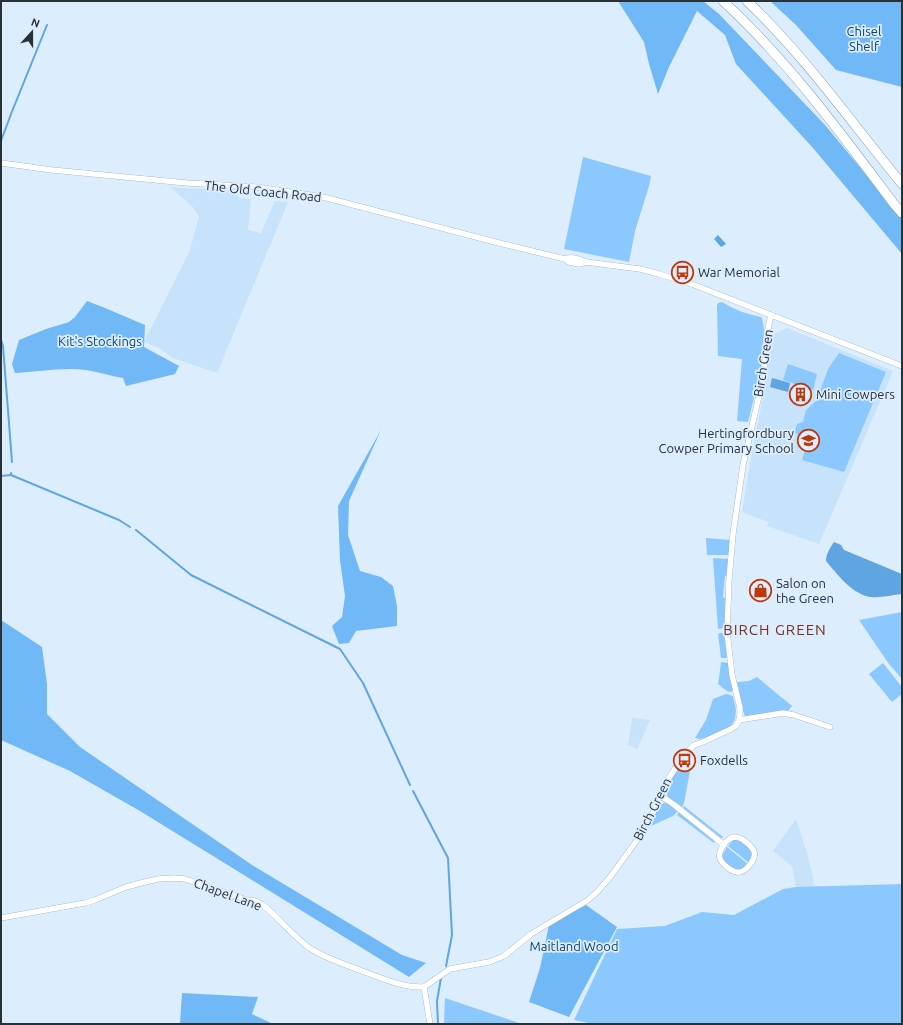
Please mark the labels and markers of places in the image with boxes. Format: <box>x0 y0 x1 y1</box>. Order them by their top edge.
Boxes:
bus stop icon: War Memorial <box>670 259 696 285</box>
place label: War Memorial <box>698 265 780 279</box>
building icon: Mini Cowpers <box>788 381 814 407</box>
place label: Mini Cowpers <box>816 387 895 401</box>
place label: Hertingfordbury Cowper Primary School <box>659 426 795 455</box>
school or university icon: Hertingfordbury Cowper Primary School <box>796 427 822 453</box>
place label: Salon on the Green <box>776 576 834 605</box>
shop icon: Salon on the Green <box>747 577 773 603</box>
bus stop icon: Foxdells <box>671 747 697 773</box>
place label: Foxdells <box>700 753 748 767</box>

